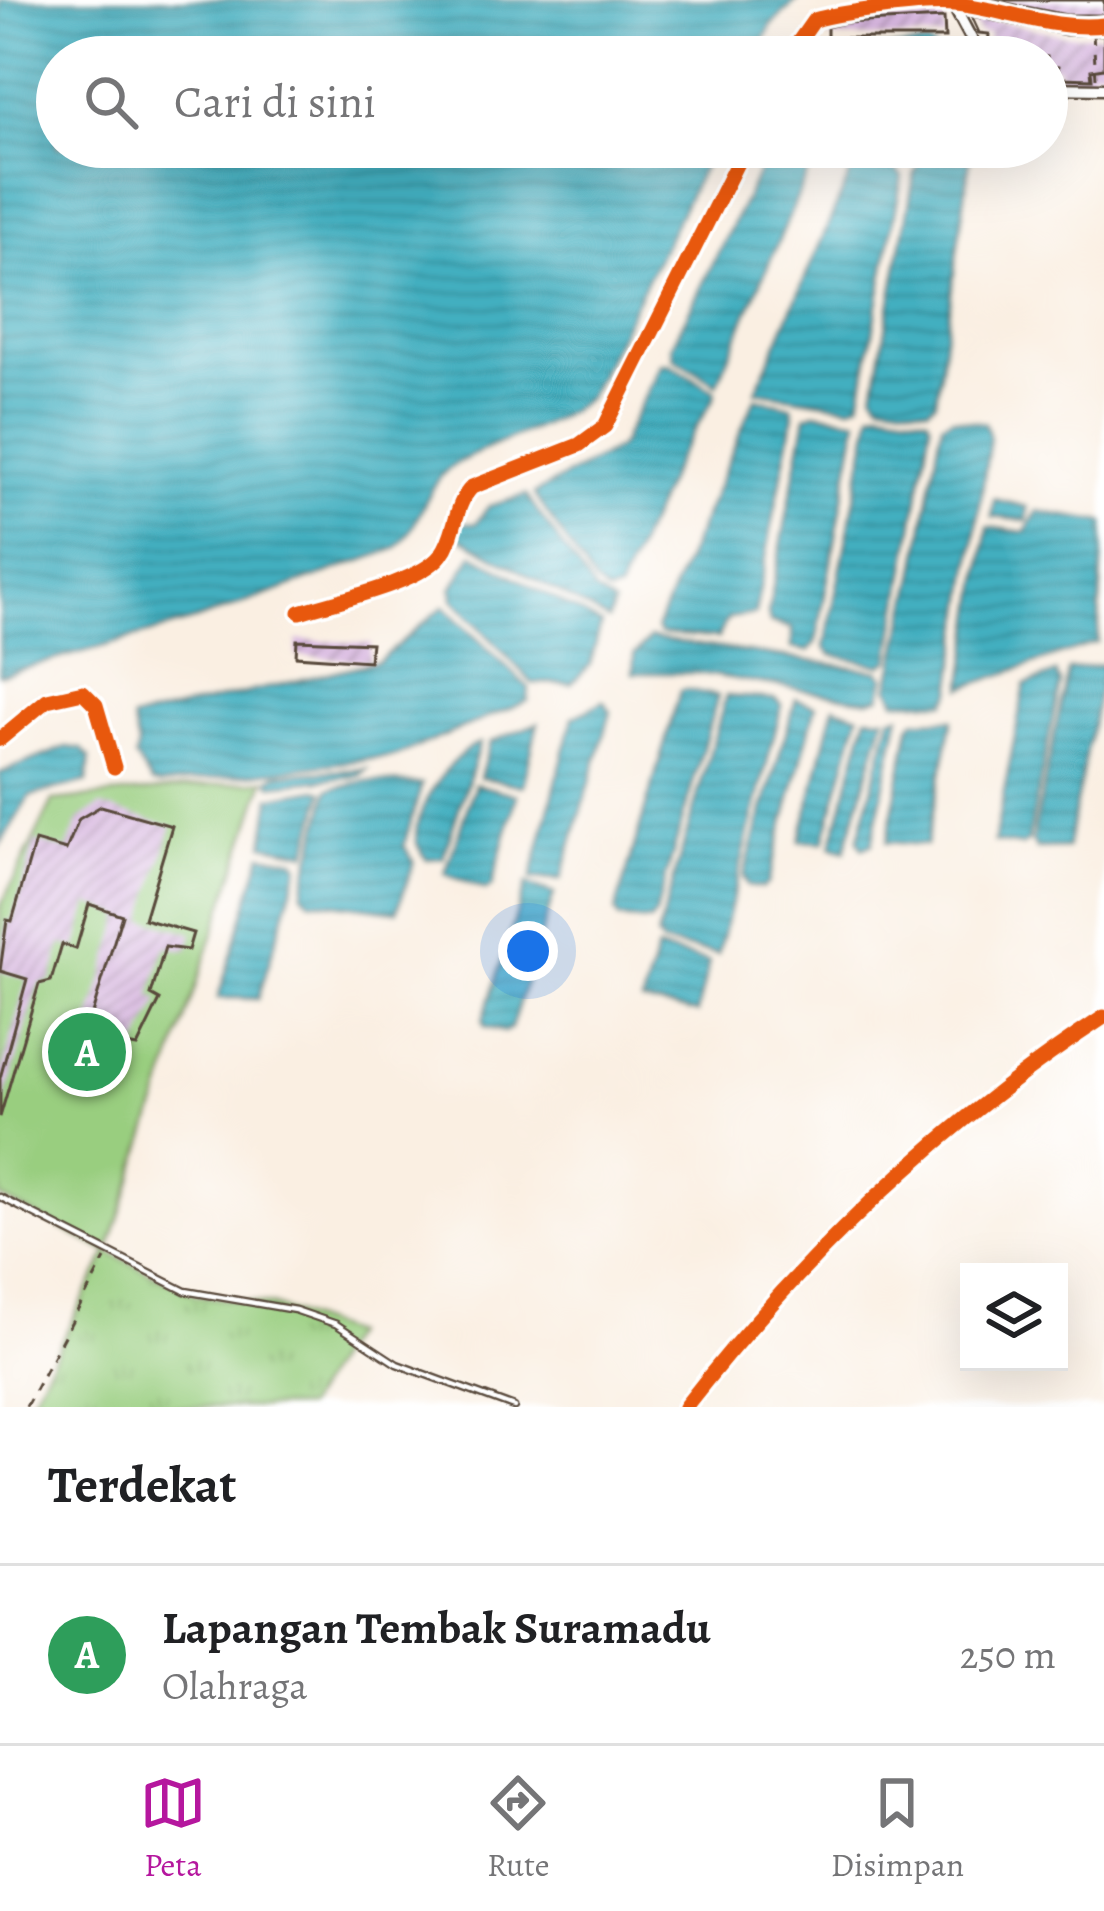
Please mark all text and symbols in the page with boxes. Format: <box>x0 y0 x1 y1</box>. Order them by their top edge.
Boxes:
search box <box>36 36 1068 168</box>
icon: search <box>78 69 144 135</box>
text: Cari di sini <box>174 71 376 133</box>
your location <box>498 921 558 981</box>
pin: A <box>48 1007 126 1097</box>
map controls <box>960 1263 1068 1371</box>
button: layers <box>960 1263 1068 1371</box>
text: Terdekat <box>48 1450 236 1520</box>
text: Lapangan Tembak Suramadu <box>162 1597 711 1659</box>
text: A <box>75 1628 99 1681</box>
text: 250 m <box>960 1628 1056 1681</box>
text: Olahraga <box>162 1659 307 1712</box>
tab: Peta <box>140 1770 206 1887</box>
tab: Rute <box>485 1770 551 1887</box>
tab: Disimpan <box>831 1770 964 1887</box>

